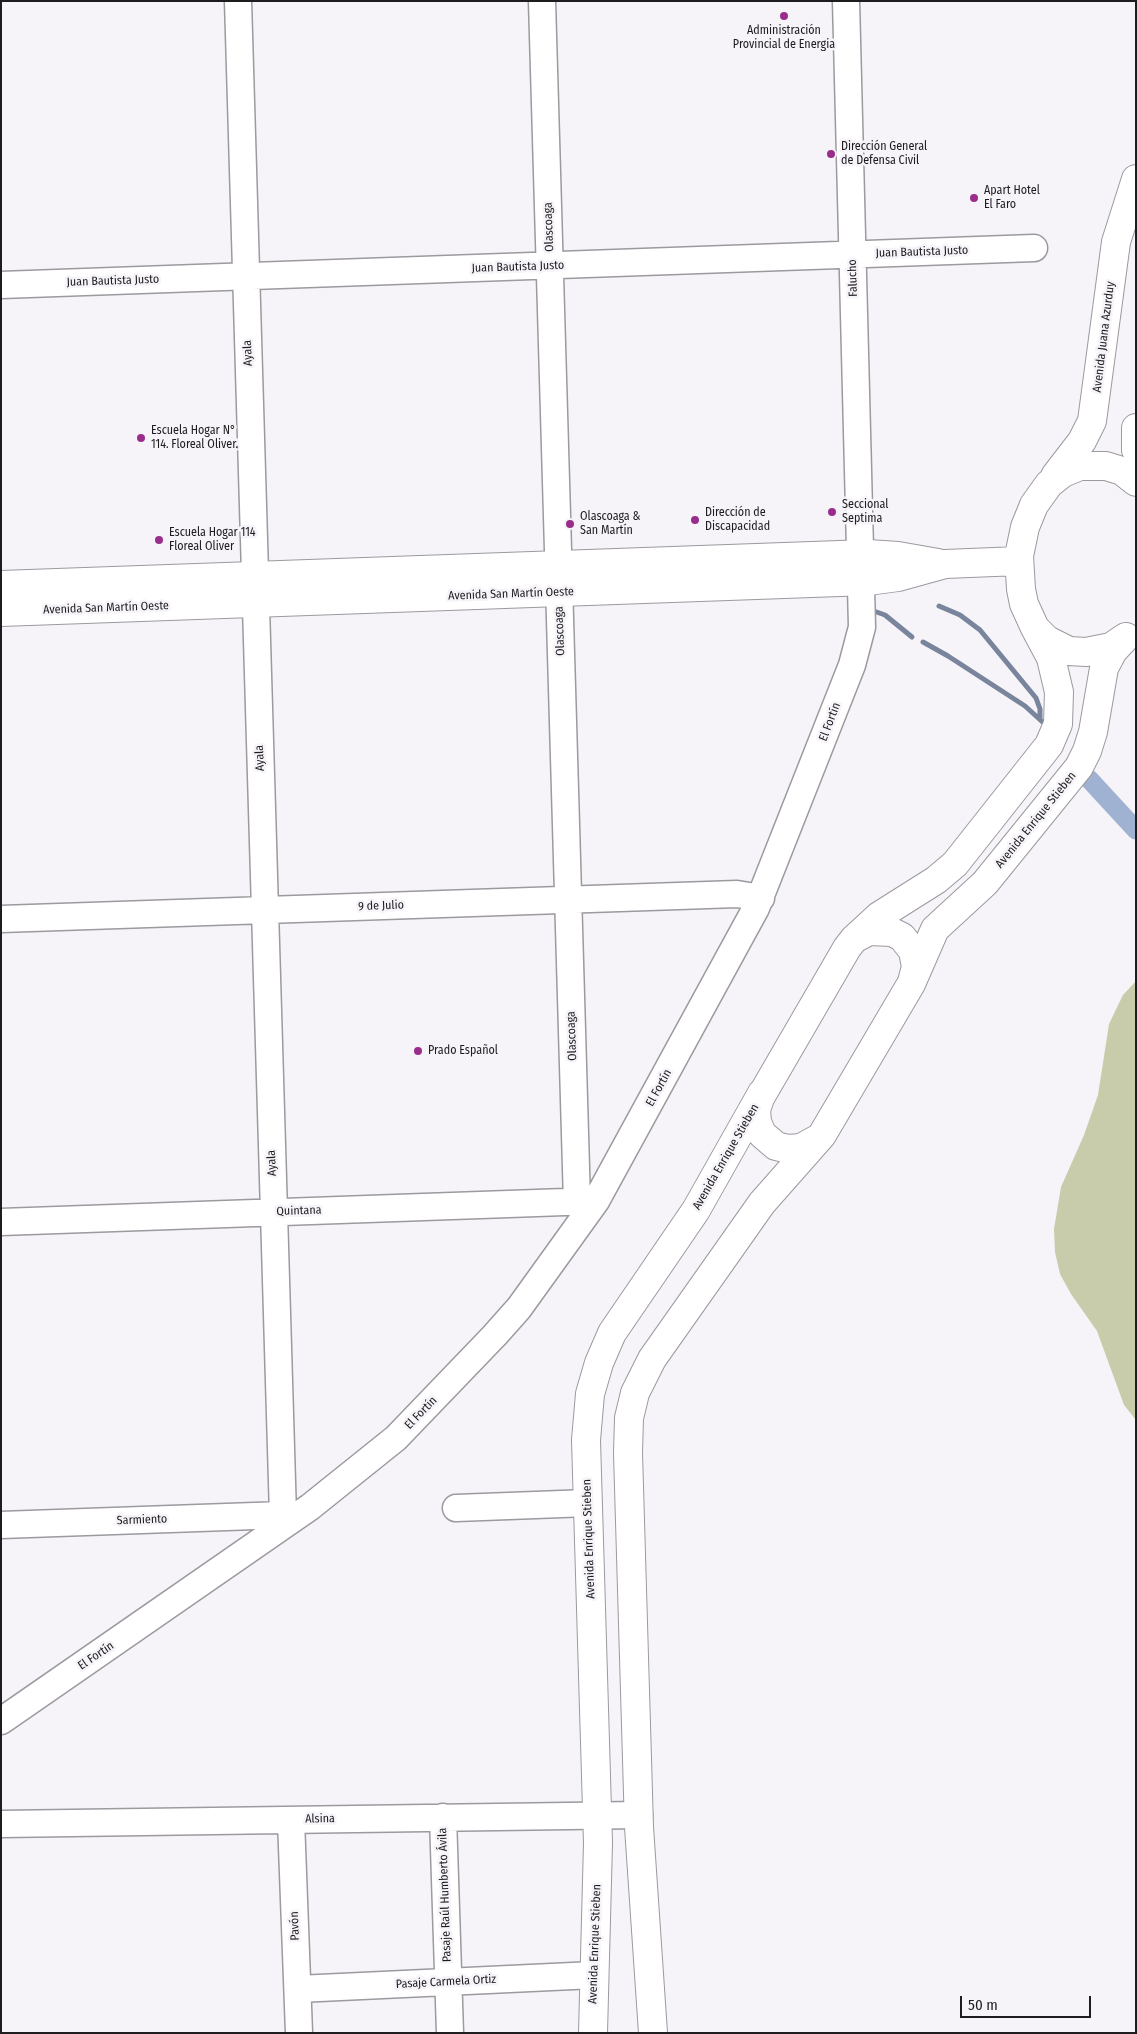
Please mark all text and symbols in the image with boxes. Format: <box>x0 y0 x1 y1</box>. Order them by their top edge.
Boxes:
marker: Administración Provincial de Energia <box>778 10 790 22</box>
place label: Administración Provincial de Energia <box>733 24 835 52</box>
place label: Dirección General de Defensa Civil <box>841 140 927 168</box>
marker: Dirección General de Defensa Civil <box>825 148 837 160</box>
place label: Apart Hotel El Faro <box>984 184 1040 212</box>
marker: Apart Hotel El Faro <box>968 192 980 204</box>
street label: Olascoaga <box>541 202 557 252</box>
street label: Juan Bautista Justo <box>875 243 969 261</box>
street label: Juan Bautista Justo <box>471 258 565 276</box>
street label: Falucho <box>845 259 861 297</box>
street label: Juan Bautista Justo <box>66 272 160 290</box>
street label: Avenida Juana Azurduy <box>1090 281 1118 393</box>
street label: Ayala <box>240 340 256 366</box>
place label: Escuela Hogar N° 114. Floreal Oliver. <box>151 424 238 452</box>
marker: Escuela Hogar N° 114. Floreal Oliver. <box>135 432 147 444</box>
place label: Seccional Septima <box>842 498 889 526</box>
place label: Dirección de Discapacidad <box>705 506 770 534</box>
marker: Seccional Septima <box>826 506 838 518</box>
place label: Olascoaga & San Martín <box>580 510 641 538</box>
marker: Dirección de Discapacidad <box>689 514 701 526</box>
marker: Olascoaga & San Martín <box>564 518 576 530</box>
place label: Escuela Hogar 114 Floreal Oliver <box>169 526 256 554</box>
marker: Escuela Hogar 114 Floreal Oliver <box>153 534 165 546</box>
street label: Avenida San Martín Oeste <box>448 585 574 603</box>
street label: Avenida San Martín Oeste <box>43 599 169 617</box>
street label: Olascoaga <box>552 606 568 656</box>
street label: El Fortín <box>816 701 844 743</box>
street label: Ayala <box>252 745 268 771</box>
street label: Avenida Enrique Stieben <box>993 769 1079 871</box>
street label: 9 de Julio <box>358 898 404 914</box>
street label: Olascoaga <box>564 1011 580 1061</box>
place label: Prado Español <box>428 1044 498 1058</box>
marker: Prado Español <box>412 1045 424 1057</box>
street label: El Fortín <box>643 1067 675 1109</box>
street label: Avenida Enrique Stieben <box>690 1101 762 1213</box>
street label: Ayala <box>264 1150 280 1176</box>
street label: Quintana <box>276 1203 322 1219</box>
street label: El Fortín <box>402 1394 440 1432</box>
street label: Avenida Enrique Stieben <box>580 1479 598 1599</box>
street label: Sarmiento <box>116 1512 168 1528</box>
street label: El Fortín <box>75 1639 117 1673</box>
street label: Alsina <box>305 1812 335 1826</box>
street label: Pasaje Raúl Humberto Ávila <box>435 1828 455 1962</box>
street label: Avenida Enrique Stieben <box>586 1884 604 2004</box>
street label: Pavón <box>287 1911 303 1941</box>
street label: Pasaje Carmela Ortiz <box>395 1972 497 1992</box>
scale bar <box>962 1986 1093 2018</box>
text: 50 m <box>968 1996 998 2014</box>

